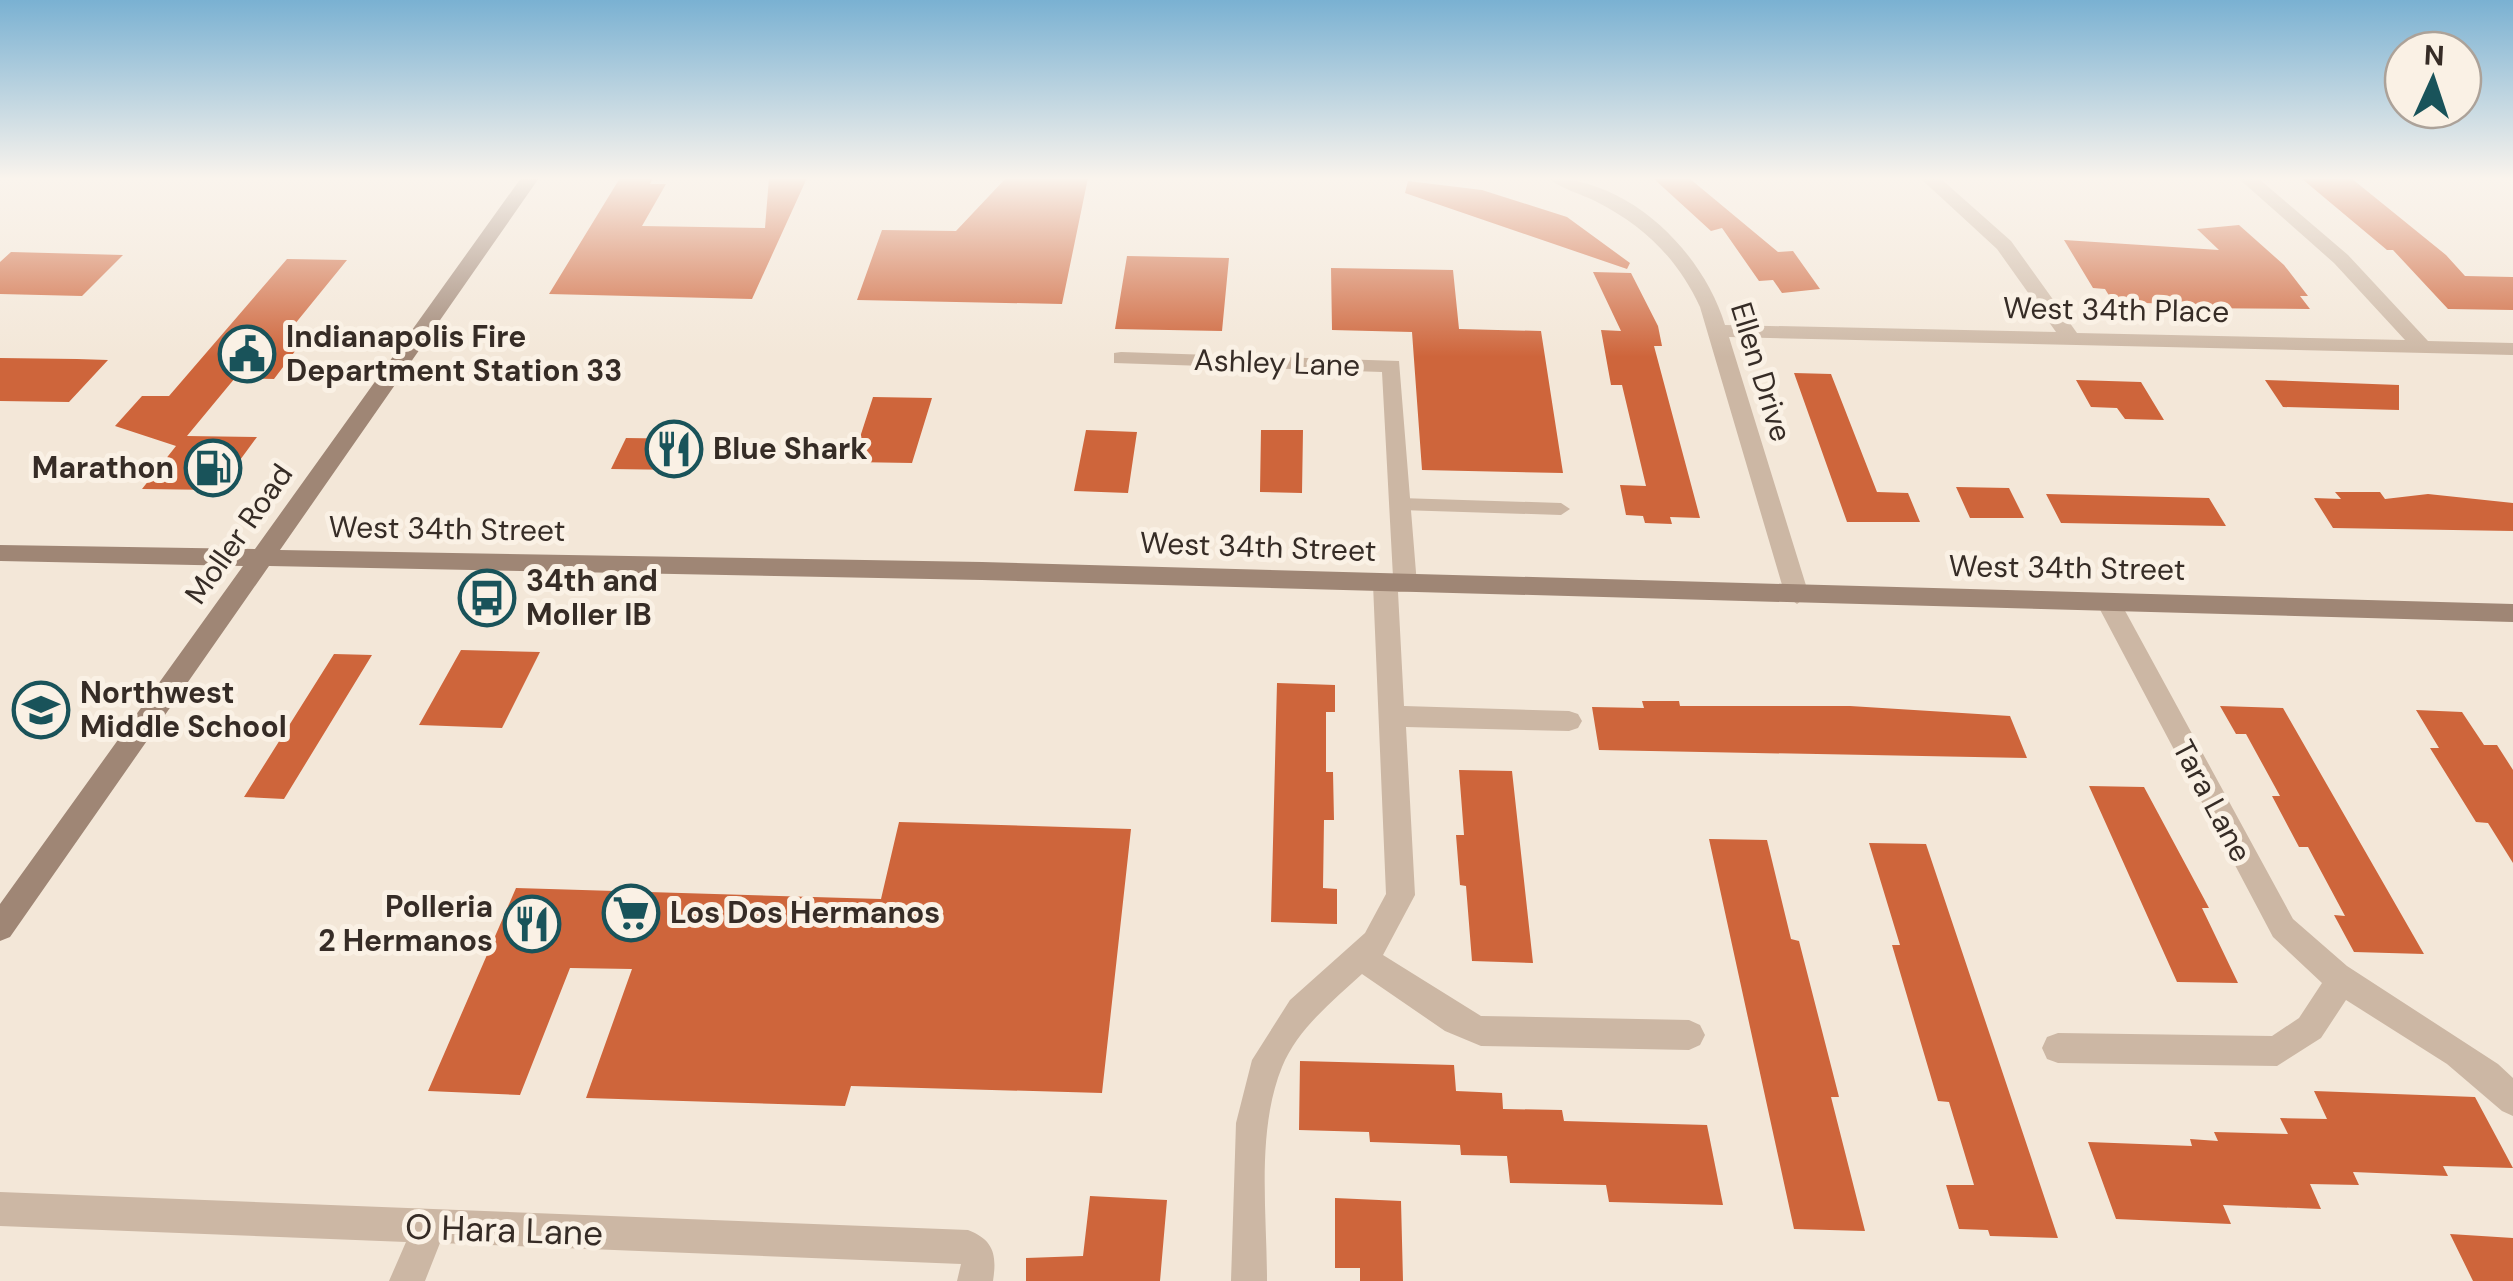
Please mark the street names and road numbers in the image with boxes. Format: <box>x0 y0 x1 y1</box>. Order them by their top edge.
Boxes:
street label: West 34th Place <box>2003 288 2229 331</box>
street label: Ellen Drive <box>1722 297 1801 446</box>
street label: Ashley Lane <box>1193 340 1361 385</box>
street label: Moller Road <box>176 456 301 611</box>
street label: West 34th Street <box>328 507 566 550</box>
street label: West 34th Street <box>1139 523 1377 570</box>
street label: West 34th Street <box>1948 546 2186 589</box>
street label: Tara Lane <box>2164 733 2261 869</box>
street label: O Hara Lane <box>404 1204 604 1256</box>

